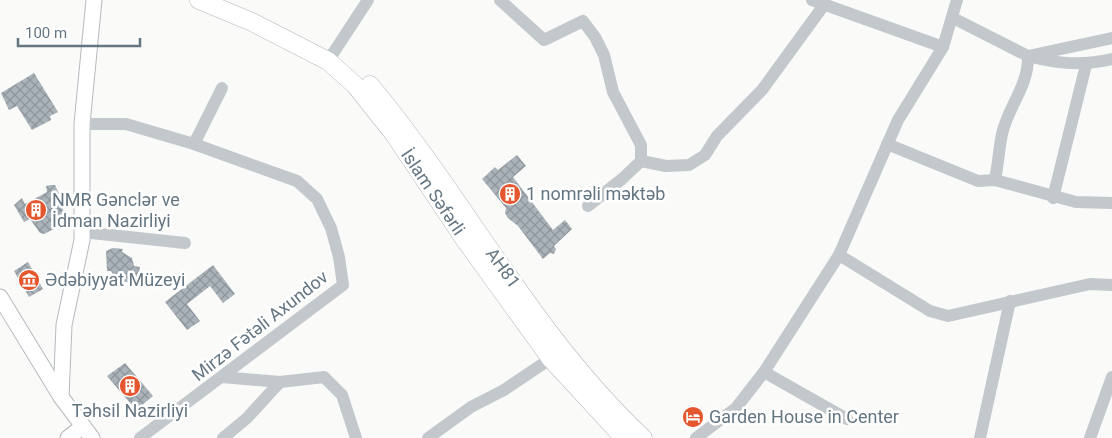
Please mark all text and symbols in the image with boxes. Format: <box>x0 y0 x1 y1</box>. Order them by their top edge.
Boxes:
scale bar <box>18 15 140 47</box>
text: 100 m <box>25 24 67 42</box>
street label: İslam Səfərli <box>397 145 470 239</box>
building icon: 1 nomrəli məktəb <box>498 182 522 206</box>
place label: 1 nomrəli məktəb <box>526 183 665 204</box>
place label: NMR Gənclər ve İdman Nazirliyi <box>52 189 180 231</box>
building icon: NMR Gənclər ve İdman Nazirliyi <box>24 198 48 222</box>
street label: AH81 <box>482 243 525 292</box>
street label: Mirzə Fətəli Axundov <box>188 266 332 385</box>
museum icon: Ədəbiyyat Müzeyi <box>17 268 41 292</box>
place label: Ədəbiyyat Müzeyi <box>45 269 185 290</box>
building icon: Təhsil Nazirliyi <box>118 374 142 398</box>
place label: Təhsil Nazirliyi <box>72 400 188 421</box>
hotel icon: Garden House in Center <box>681 405 705 429</box>
place label: Garden House in Center <box>709 406 899 427</box>

